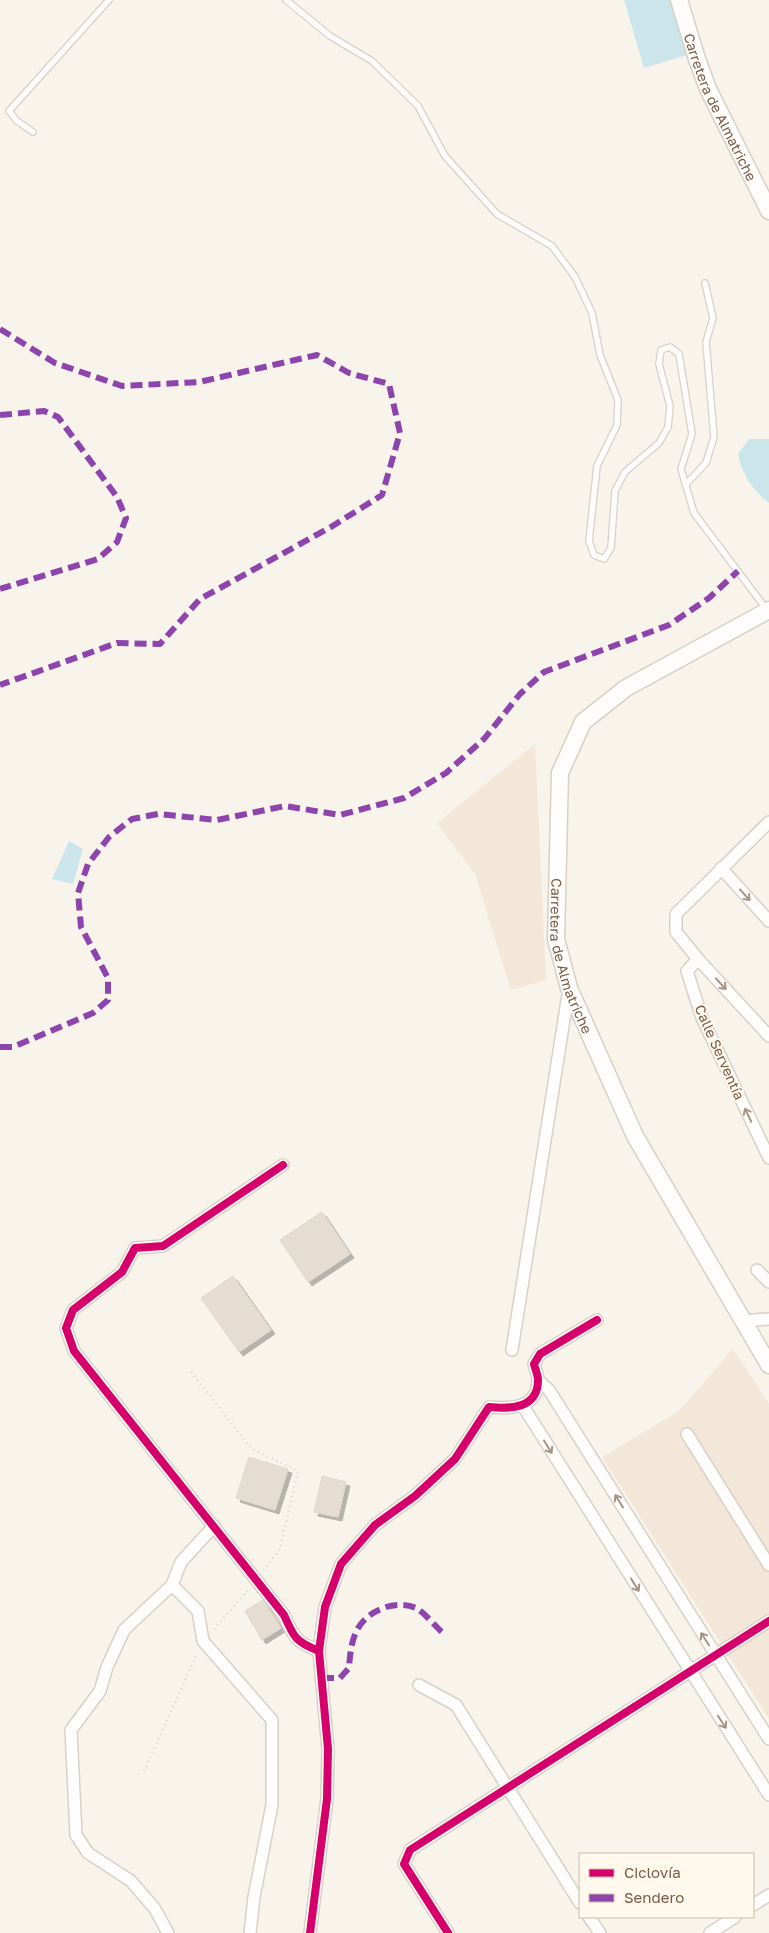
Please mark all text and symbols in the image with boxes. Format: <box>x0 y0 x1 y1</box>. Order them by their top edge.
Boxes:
street label: Carretera de Almatriche <box>681 31 761 184</box>
street label: Carretera de Almatriche <box>547 878 597 1036</box>
one-way arrow <box>739 888 751 901</box>
one-way arrow <box>715 978 727 990</box>
street label: Calle Serventía <box>691 1002 749 1102</box>
one-way arrow <box>743 1107 753 1122</box>
one-way arrow <box>544 1440 554 1454</box>
one-way arrow <box>613 1495 623 1509</box>
one-way arrow <box>630 1577 640 1591</box>
one-way arrow <box>700 1632 710 1646</box>
one-way arrow <box>717 1714 727 1728</box>
legend <box>579 1853 754 1918</box>
text: Ciclovía <box>624 1863 681 1881</box>
text: Sendero <box>624 1888 684 1906</box>

